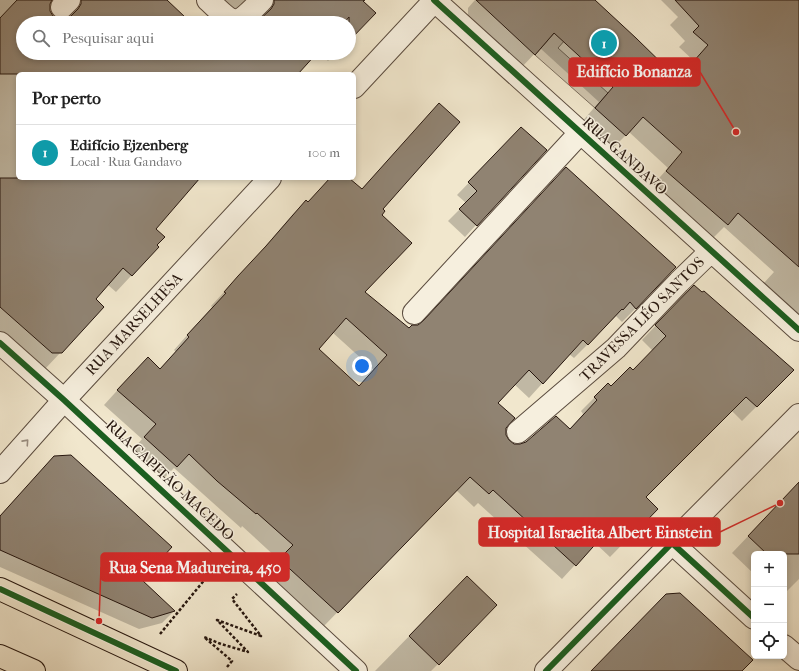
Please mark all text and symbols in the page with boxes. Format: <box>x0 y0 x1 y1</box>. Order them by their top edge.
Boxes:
search box <box>16 16 356 60</box>
icon: search <box>30 27 52 49</box>
pin: 1 <box>591 28 617 58</box>
text: Pesquisar aqui <box>62 29 154 47</box>
callout: Edifício Bonanza <box>569 58 700 86</box>
text: Edifício Bonanza <box>576 62 692 81</box>
text: Por perto <box>32 88 101 108</box>
street label: RUA GANDAVO <box>579 113 671 199</box>
text: Edifício Ejzenberg <box>70 136 188 154</box>
text: 1 <box>43 145 47 160</box>
text: 100 m <box>307 145 340 160</box>
text: Local · Rua Gandavo <box>70 154 182 169</box>
street label: TRAVESSA LÉO SANTOS <box>576 253 708 385</box>
street label: RUA MARSELHESA <box>82 269 186 379</box>
your location <box>352 356 372 376</box>
street label: RUA CAPITÃO MACEDO <box>102 416 238 544</box>
one-way arrow <box>21 440 28 447</box>
callout: Hospital Israelita Albert Einstein <box>479 518 720 546</box>
text: Hospital Israelita Albert Einstein <box>488 523 713 543</box>
map controls <box>751 551 787 659</box>
button: + <box>751 551 787 587</box>
callout: Rua Sena Madureira, 450 <box>101 553 289 581</box>
text: Rua Sena Madureira, 450 <box>109 558 281 578</box>
button: − <box>751 587 787 623</box>
button: locate <box>751 623 787 659</box>

